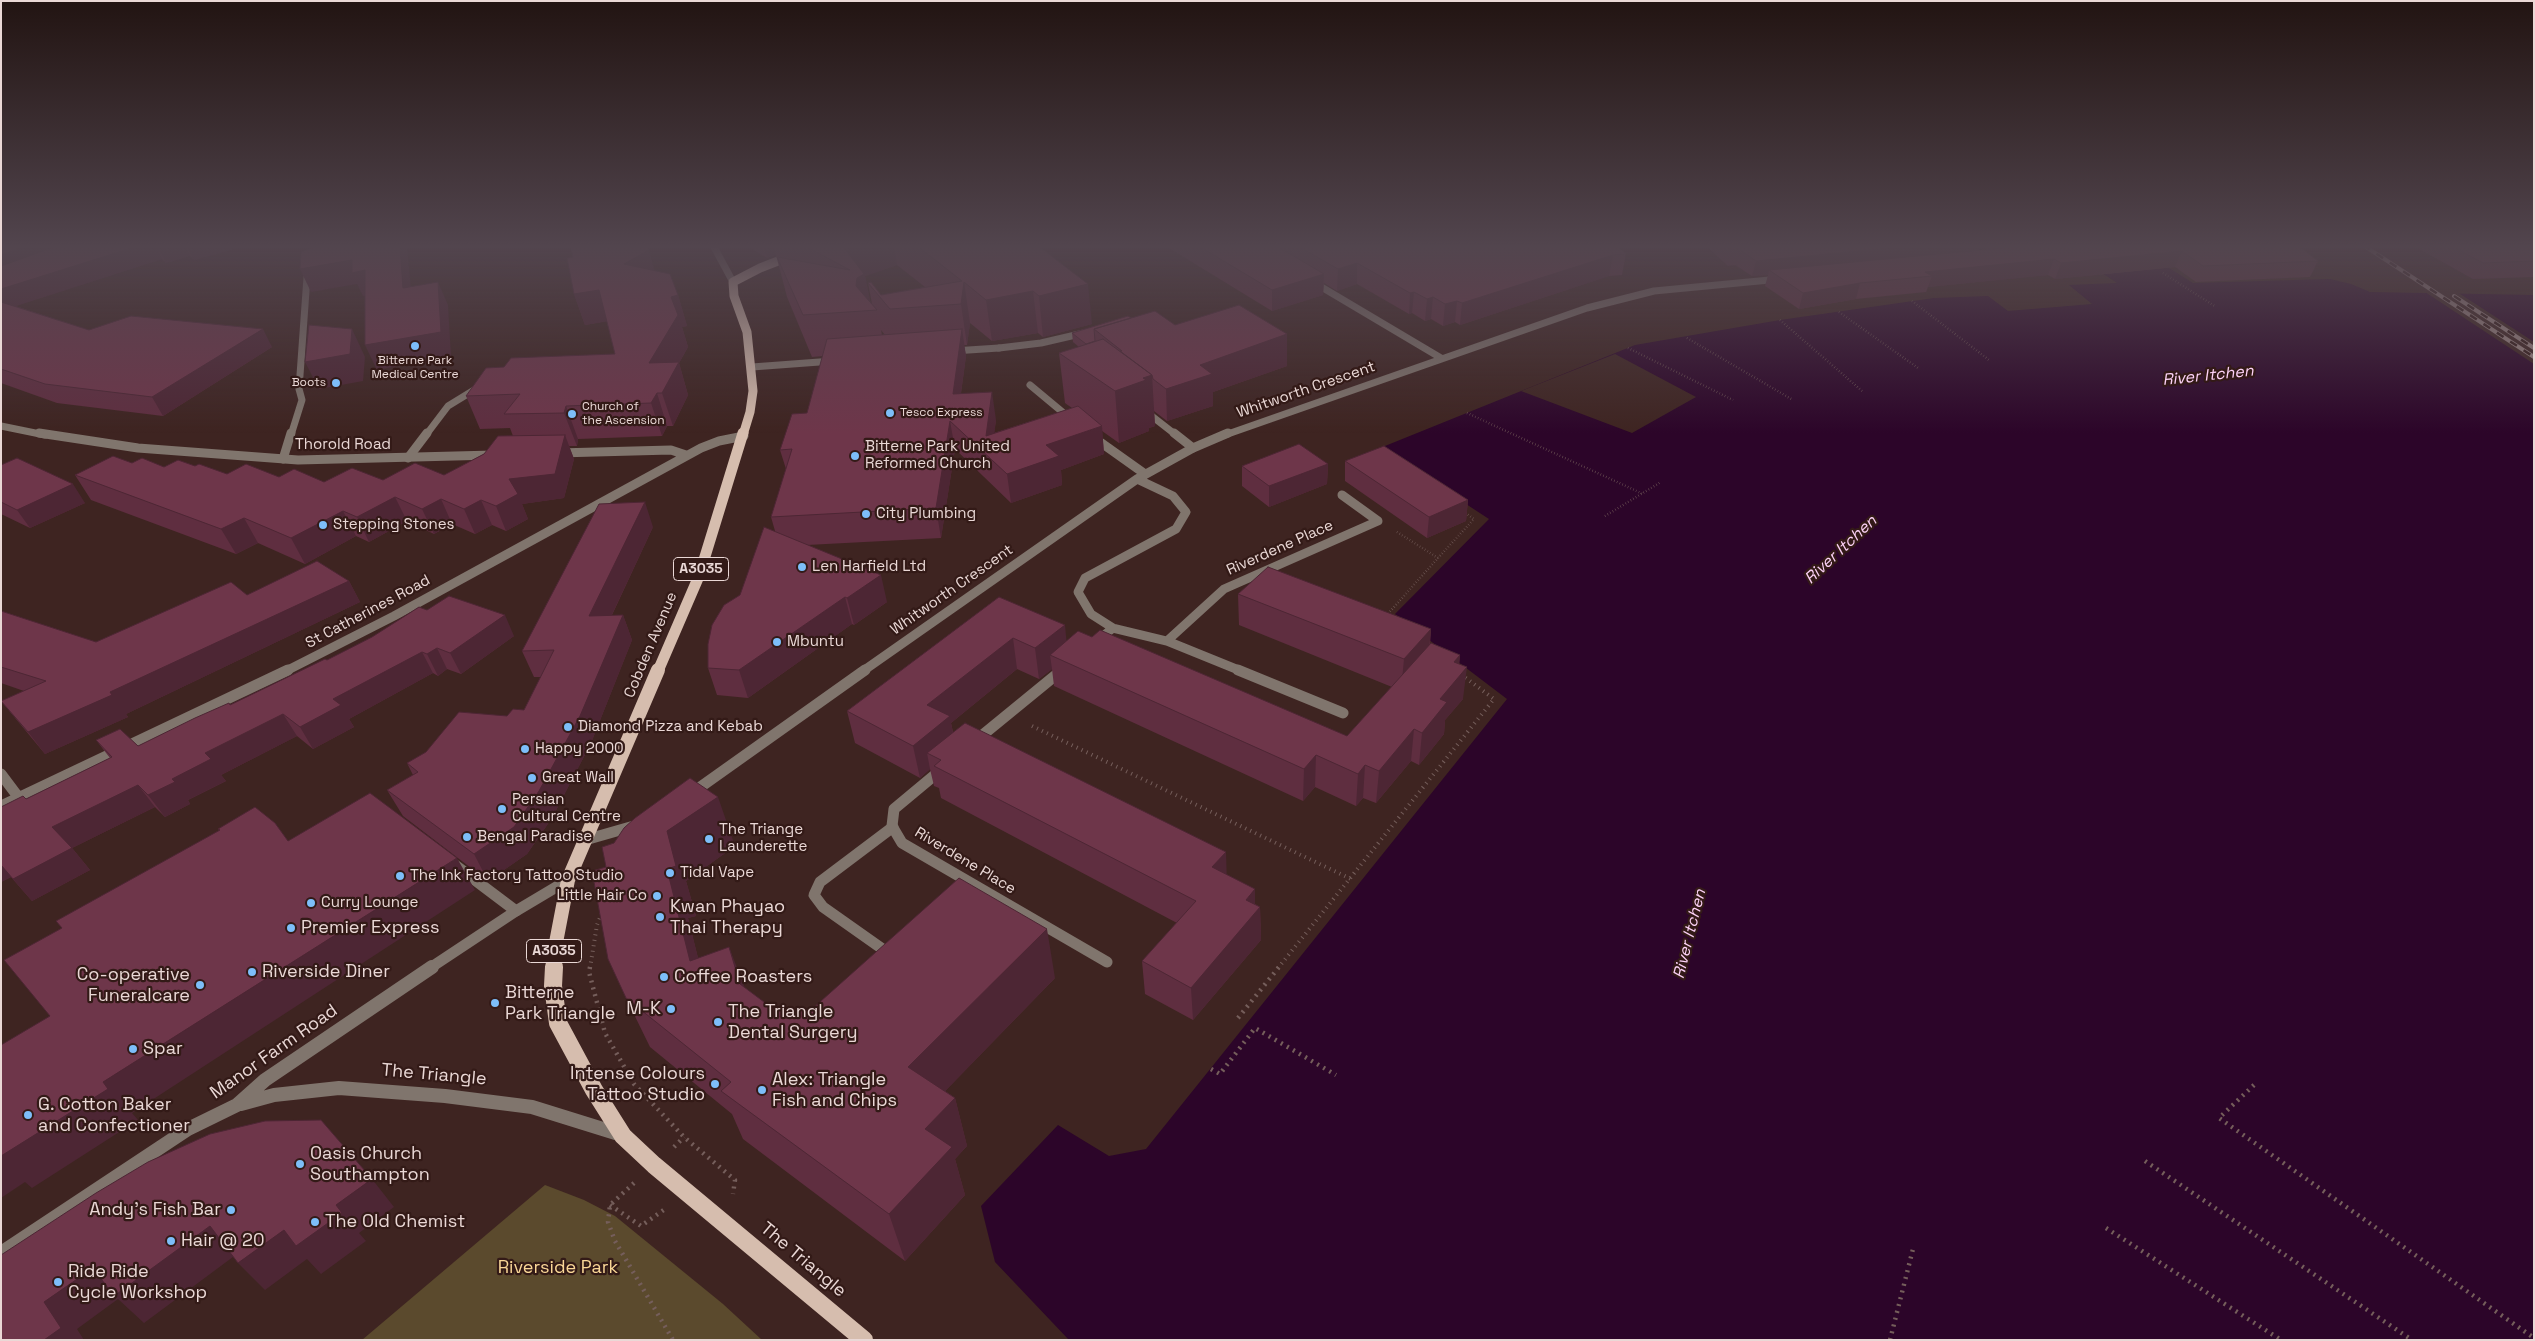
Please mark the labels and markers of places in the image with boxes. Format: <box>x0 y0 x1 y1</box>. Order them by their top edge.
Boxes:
marker: Bitterne Park Medical Centre <box>409 340 421 352</box>
place label: Bitterne Park Medical Centre <box>371 354 459 382</box>
place label: Boots <box>292 376 326 390</box>
marker: Boots <box>330 377 342 389</box>
place label: Church of the Ascension <box>582 400 665 428</box>
place label: Tesco Express <box>900 406 983 420</box>
marker: Tesco Express <box>884 407 896 419</box>
marker: Church of the Ascension <box>566 408 578 420</box>
place label: Bitterne Park United Reformed Church <box>865 438 1010 473</box>
marker: Bitterne Park United Reformed Church <box>849 450 861 462</box>
place label: City Plumbing <box>876 505 976 523</box>
marker: City Plumbing <box>860 508 872 520</box>
place label: Stepping Stones <box>333 516 454 534</box>
marker: Stepping Stones <box>317 519 329 531</box>
place label: Len Harfield Ltd <box>812 558 926 576</box>
marker: Len Harfield Ltd <box>796 561 808 573</box>
place label: Mbuntu <box>787 633 844 651</box>
marker: Mbuntu <box>771 636 783 648</box>
place label: Diamond Pizza and Kebab <box>578 718 763 736</box>
marker: Diamond Pizza and Kebab <box>562 721 574 733</box>
place label: Happy 2000 <box>535 740 624 758</box>
marker: Happy 2000 <box>519 743 531 755</box>
place label: Great Wall <box>542 769 614 787</box>
marker: Great Wall <box>526 772 538 784</box>
place label: Persian Cultural Centre <box>512 791 621 826</box>
marker: Persian Cultural Centre <box>496 803 508 815</box>
place label: The Triange Launderette <box>719 821 807 856</box>
place label: Bengal Paradise <box>477 828 592 846</box>
marker: Bengal Paradise <box>461 831 473 843</box>
marker: The Triange Launderette <box>703 833 715 845</box>
place label: Tidal Vape <box>680 864 754 882</box>
place label: The Ink Factory Tattoo Studio <box>410 867 623 885</box>
marker: Tidal Vape <box>664 867 676 879</box>
marker: The Ink Factory Tattoo Studio <box>394 870 406 882</box>
place label: Little Hair Co <box>556 887 647 905</box>
marker: Little Hair Co <box>651 890 663 902</box>
place label: Curry Lounge <box>321 894 418 912</box>
place label: Kwan Phayao Thai Therapy <box>670 896 785 939</box>
marker: Curry Lounge <box>305 897 317 909</box>
marker: Kwan Phayao Thai Therapy <box>654 911 666 923</box>
place label: Premier Express <box>301 917 439 939</box>
marker: Premier Express <box>285 922 297 934</box>
place label: Riverside Diner <box>262 961 390 983</box>
place label: Co-operative Funeralcare <box>77 964 190 1006</box>
marker: Riverside Diner <box>246 966 258 978</box>
place label: Coffee Roasters <box>674 966 812 988</box>
marker: Coffee Roasters <box>658 971 670 983</box>
marker: Co-operative Funeralcare <box>194 979 206 991</box>
place label: Bitterne Park Triangle <box>505 982 615 1024</box>
marker: Bitterne Park Triangle <box>489 997 501 1009</box>
place label: M-K <box>626 998 661 1020</box>
place label: The Triangle Dental Surgery <box>728 1001 858 1044</box>
marker: M-K <box>665 1003 677 1015</box>
marker: The Triangle Dental Surgery <box>712 1016 724 1028</box>
place label: Spar <box>143 1038 183 1060</box>
marker: Spar <box>127 1043 139 1055</box>
place label: Intense Colours Tattoo Studio <box>570 1063 705 1106</box>
place label: Alex: Triangle Fish and Chips <box>772 1069 897 1112</box>
marker: Intense Colours Tattoo Studio <box>709 1078 721 1090</box>
marker: Alex: Triangle Fish and Chips <box>756 1084 768 1096</box>
place label: G. Cotton Baker and Confectioner <box>38 1094 190 1136</box>
marker: G. Cotton Baker and Confectioner <box>22 1109 34 1121</box>
place label: Oasis Church Southampton <box>310 1143 430 1186</box>
marker: Oasis Church Southampton <box>294 1158 306 1170</box>
place label: Andy's Fish Bar <box>89 1199 221 1221</box>
marker: Andy's Fish Bar <box>225 1204 237 1216</box>
place label: The Old Chemist <box>325 1211 465 1233</box>
marker: The Old Chemist <box>309 1216 321 1228</box>
place label: Hair @ 20 <box>181 1230 264 1252</box>
marker: Hair @ 20 <box>165 1235 177 1247</box>
place label: Ride Ride Cycle Workshop <box>68 1261 207 1304</box>
marker: Ride Ride Cycle Workshop <box>52 1276 64 1288</box>

